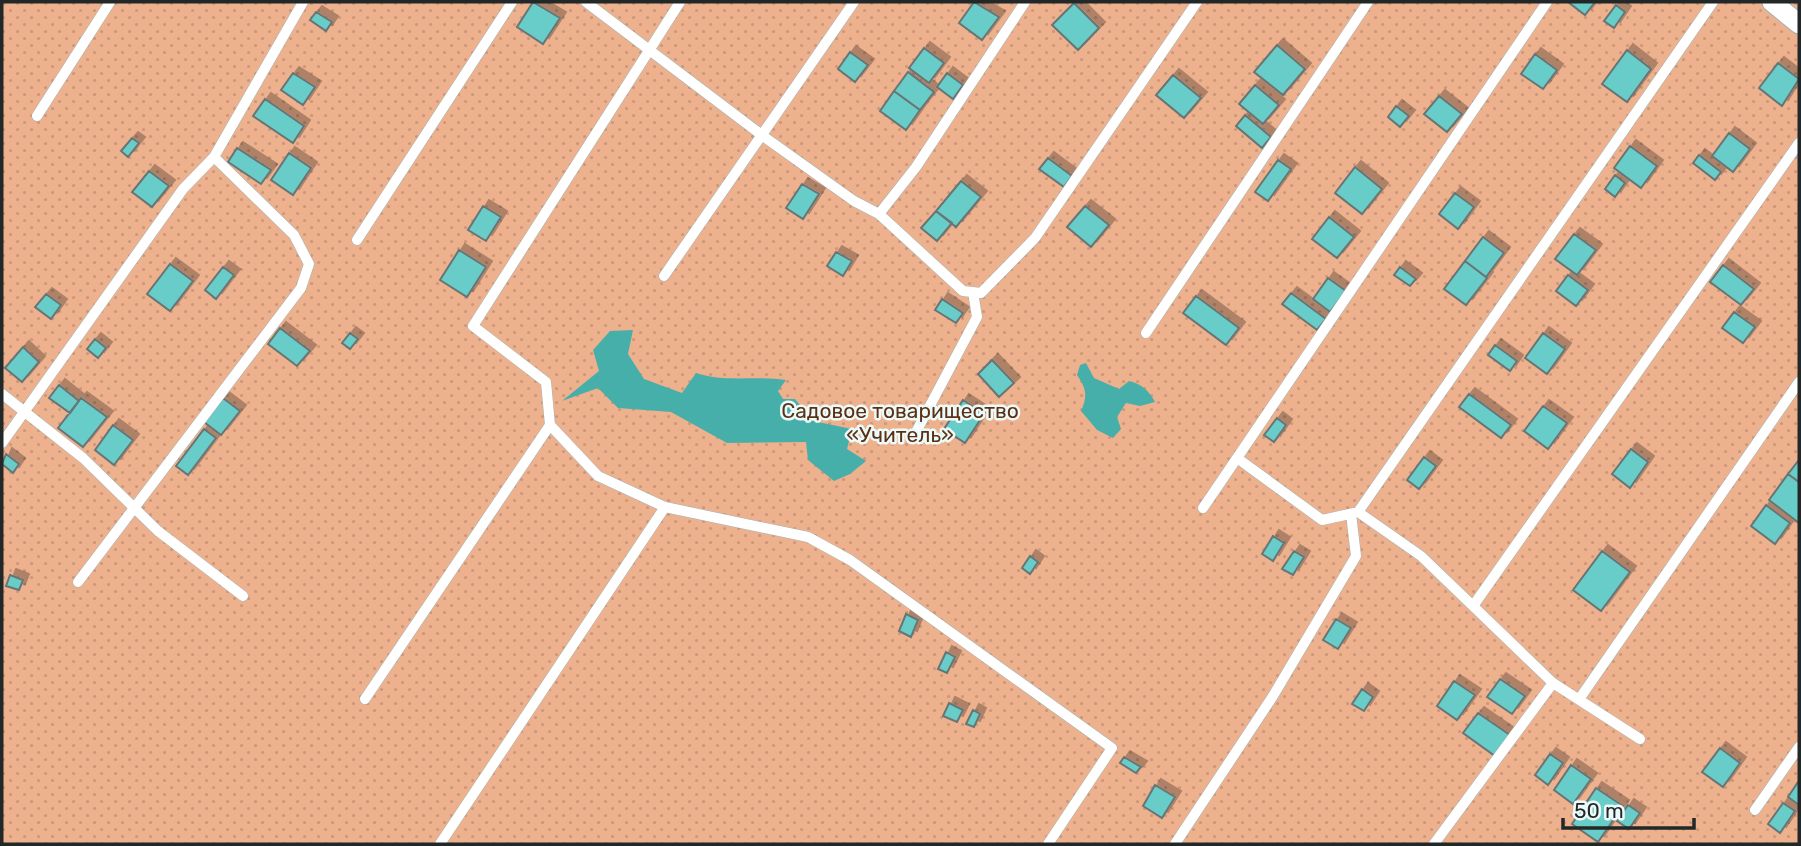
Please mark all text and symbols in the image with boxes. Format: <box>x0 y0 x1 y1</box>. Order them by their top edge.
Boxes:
park label: Садовое товарищество «Учитель» <box>781 398 1019 447</box>
scale bar <box>1563 786 1694 830</box>
text: 50 m <box>1574 798 1624 823</box>

